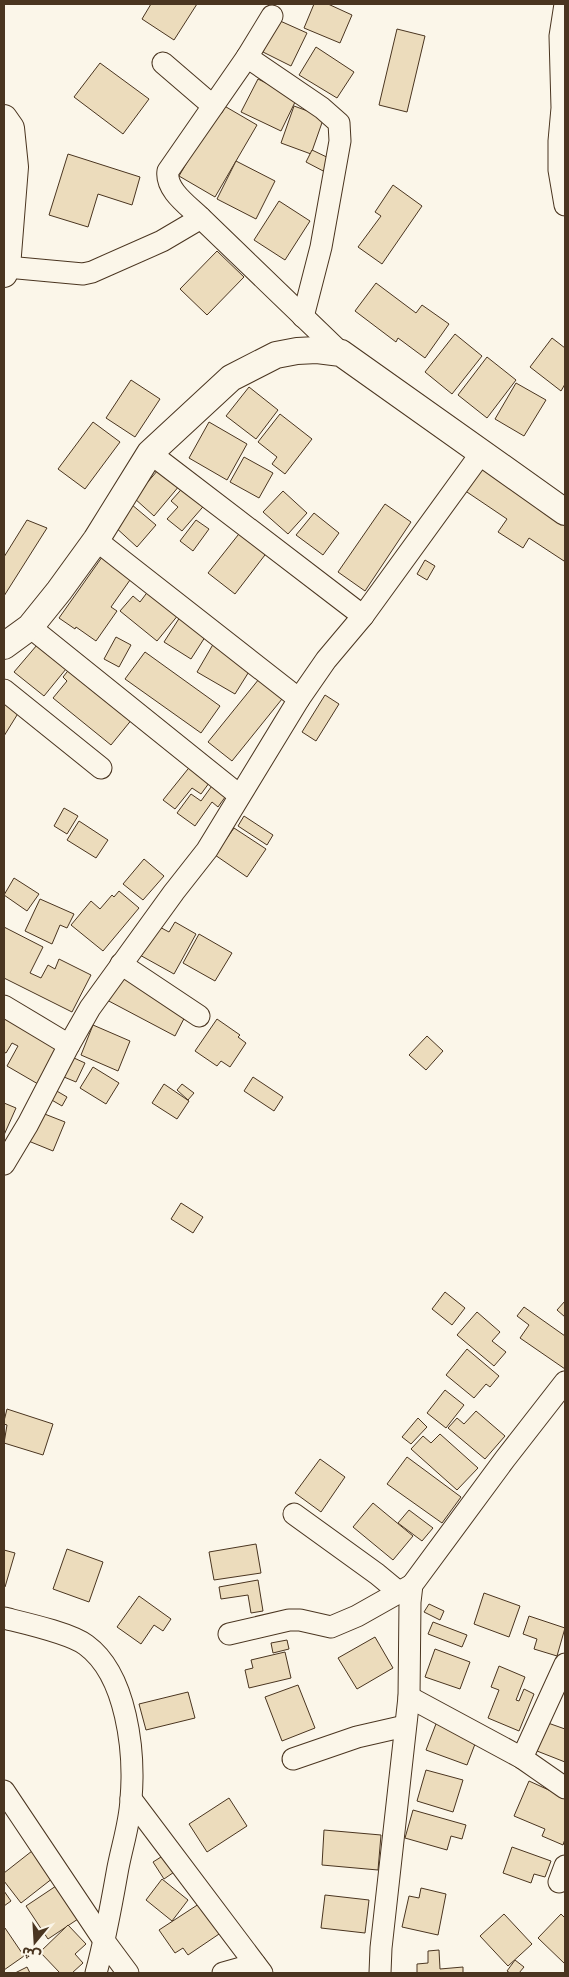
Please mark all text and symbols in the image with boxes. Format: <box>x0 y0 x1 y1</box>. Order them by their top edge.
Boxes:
north arrow <box>10 1917 60 1967</box>
text: ش <box>19 1944 43 1965</box>

